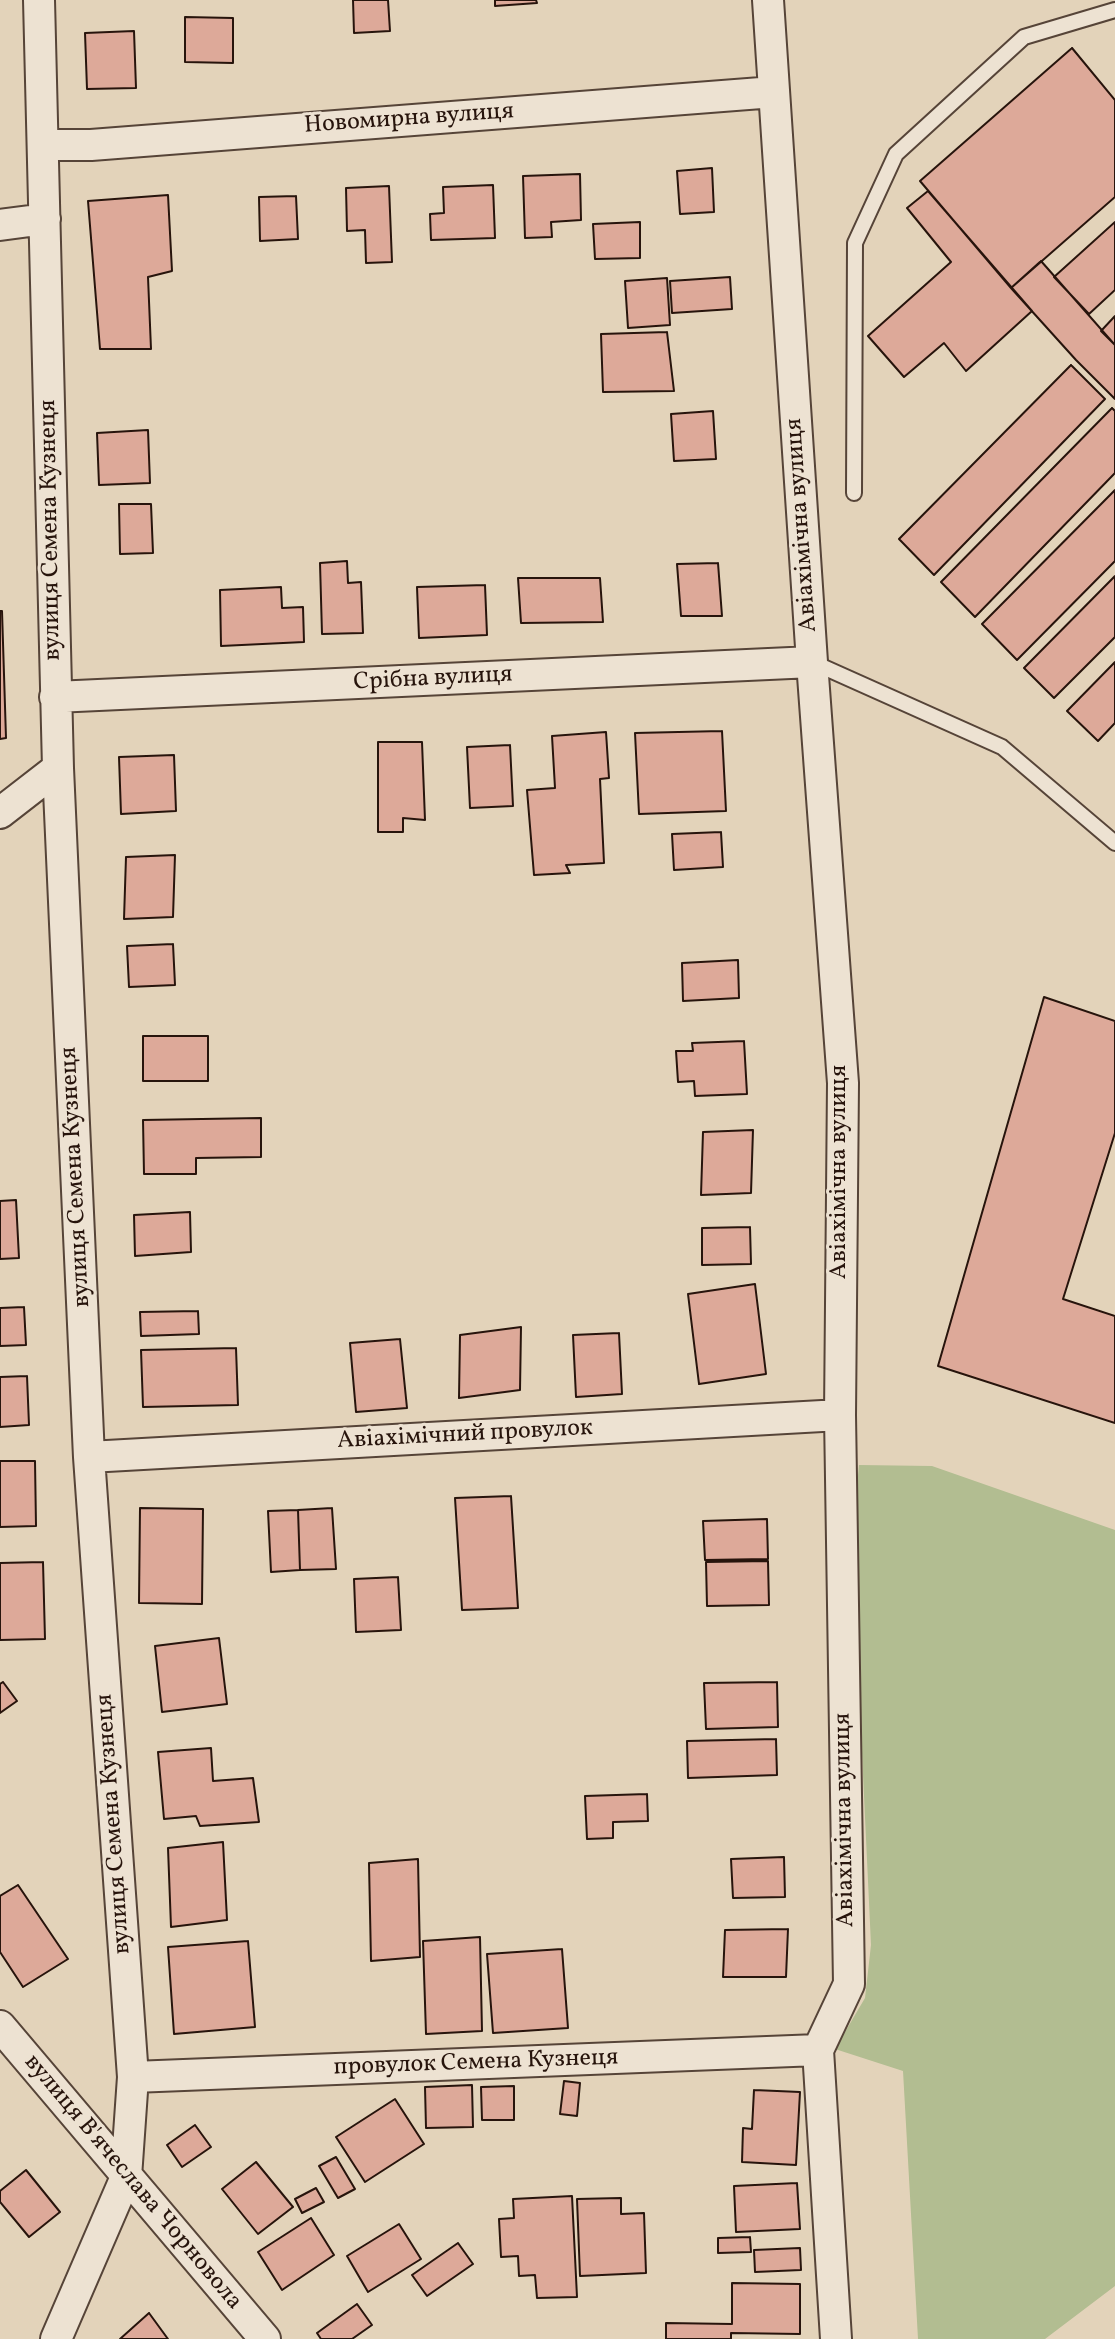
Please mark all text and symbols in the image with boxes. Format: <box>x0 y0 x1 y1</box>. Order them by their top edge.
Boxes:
street label: Новомирна вулиця <box>303 98 515 142</box>
street label: вулиця Семена Кузнеця <box>35 399 69 661</box>
street label: Авіахімічна вулиця <box>781 417 825 633</box>
street label: Срібна вулиця <box>353 661 513 699</box>
street label: вулиця Семена Кузнеця <box>56 1046 98 1308</box>
street label: Авіахімічна вулиця <box>827 1065 855 1279</box>
street label: Авіахімічний провулок <box>337 1415 593 1457</box>
street label: вулиця Семена Кузнеця <box>92 1693 138 1955</box>
street label: Авіахімічна вулиця <box>830 1713 862 1927</box>
street label: провулок Семена Кузнеця <box>333 2045 619 2083</box>
street label: вулиця В'ячеслава Чорновола <box>17 2049 247 2317</box>

